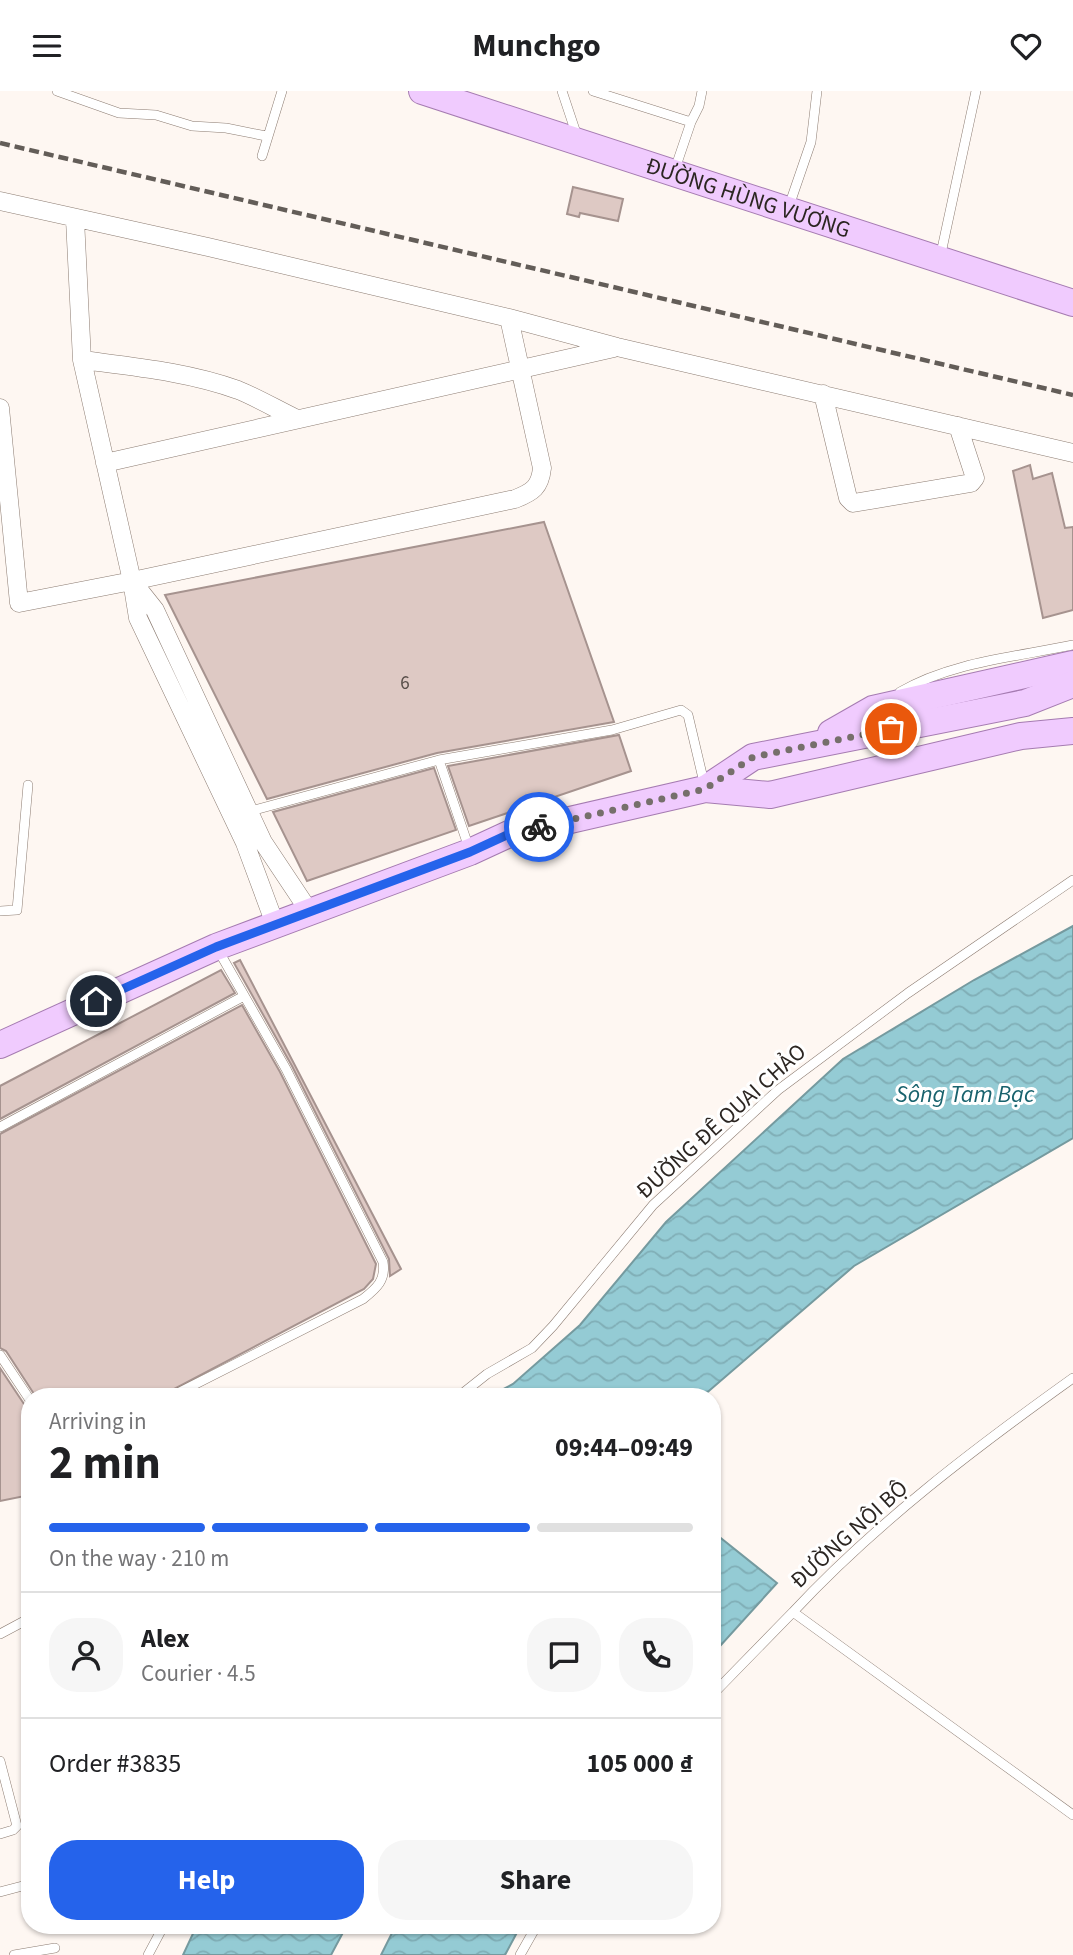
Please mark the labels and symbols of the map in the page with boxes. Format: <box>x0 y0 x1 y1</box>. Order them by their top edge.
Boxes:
street label: ĐƯỜNG HÙNG VƯƠNG <box>642 148 855 246</box>
house number: 6 <box>400 670 410 697</box>
pin <box>861 699 921 759</box>
courier <box>504 792 574 862</box>
pin <box>66 971 126 1031</box>
street label: ĐƯỜNG ĐÊ QUAI CHẢO <box>629 1036 813 1206</box>
water label: Sông Tam Bạc <box>896 1077 1035 1112</box>
street label: ĐƯỜNG NỘI BỘ <box>783 1472 915 1596</box>

